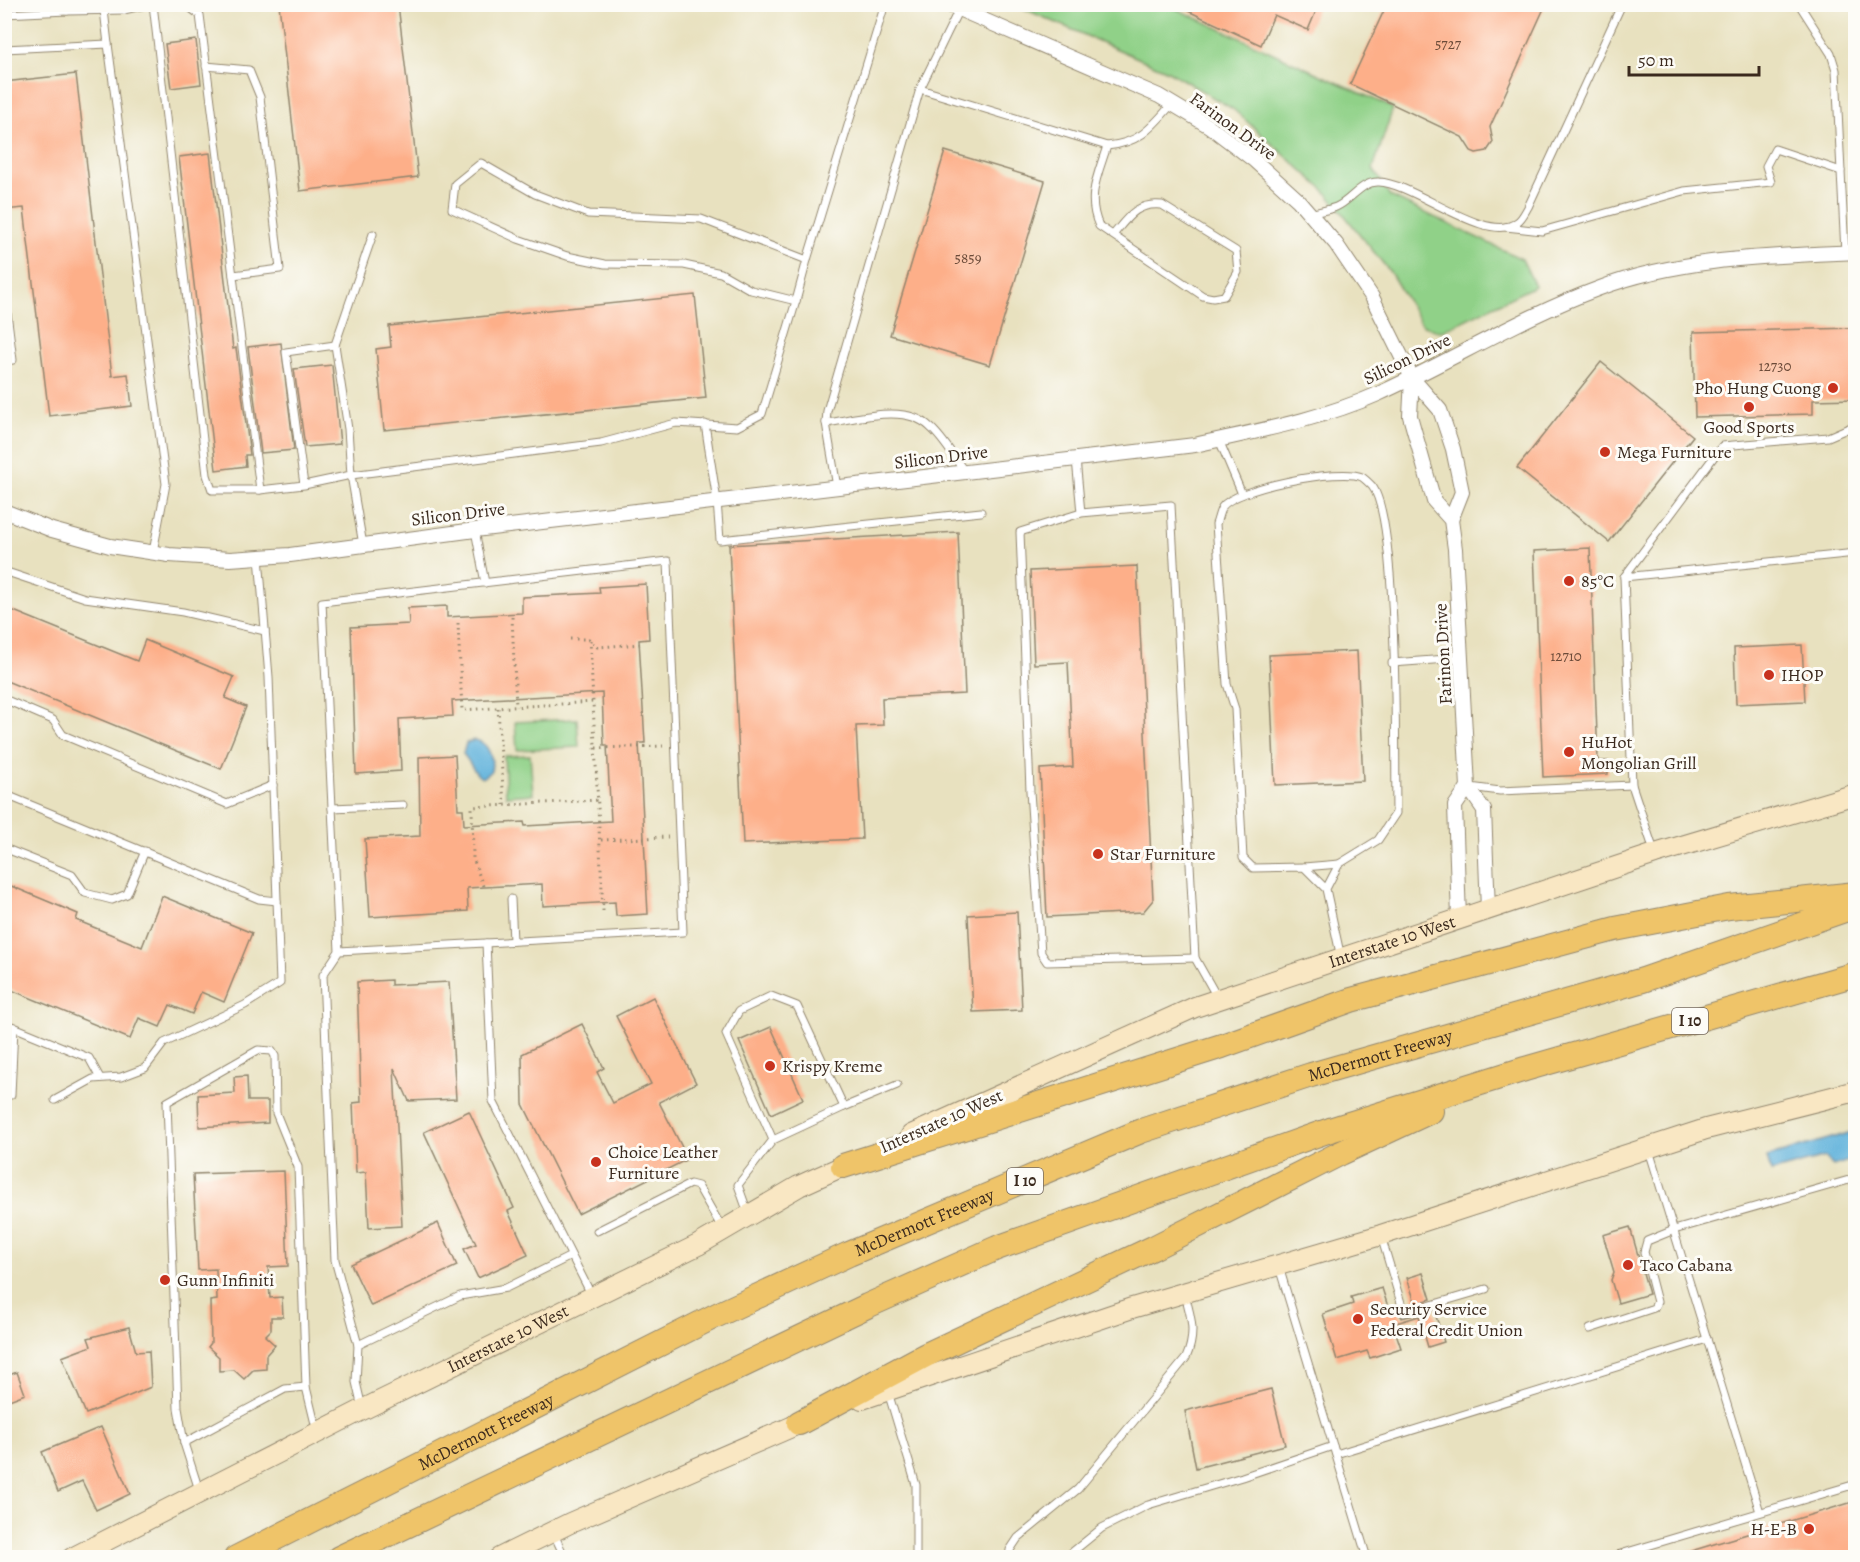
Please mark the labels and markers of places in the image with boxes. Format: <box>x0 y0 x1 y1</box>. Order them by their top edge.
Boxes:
place label: Pho Hung Cuong <box>1694 376 1821 400</box>
marker: Pho Hung Cuong <box>1826 381 1840 395</box>
marker: Good Sports <box>1742 400 1756 414</box>
place label: Good Sports <box>1704 415 1794 439</box>
place label: Mega Furniture <box>1617 440 1732 464</box>
marker: Mega Furniture <box>1598 445 1612 459</box>
place label: 85°C <box>1581 569 1614 593</box>
marker: 85°C <box>1562 574 1576 588</box>
place label: IHOP <box>1781 663 1824 687</box>
marker: IHOP <box>1762 668 1776 682</box>
place label: HuHot Mongolian Grill <box>1581 730 1697 775</box>
marker: HuHot Mongolian Grill <box>1562 745 1576 759</box>
place label: Star Furniture <box>1110 842 1216 866</box>
marker: Star Furniture <box>1091 847 1105 861</box>
place label: Krispy Kreme <box>782 1054 882 1078</box>
marker: Krispy Kreme <box>763 1059 777 1073</box>
place label: Choice Leather Furniture <box>608 1140 718 1185</box>
marker: Choice Leather Furniture <box>589 1155 603 1169</box>
place label: Taco Cabana <box>1640 1253 1733 1277</box>
marker: Taco Cabana <box>1621 1258 1635 1272</box>
place label: Gunn Infiniti <box>177 1268 274 1292</box>
marker: Gunn Infiniti <box>158 1273 172 1287</box>
place label: Security Service Federal Credit Union <box>1370 1297 1523 1342</box>
marker: Security Service Federal Credit Union <box>1351 1312 1365 1326</box>
place label: H-E-B <box>1751 1517 1797 1541</box>
marker: H-E-B <box>1802 1522 1816 1536</box>

